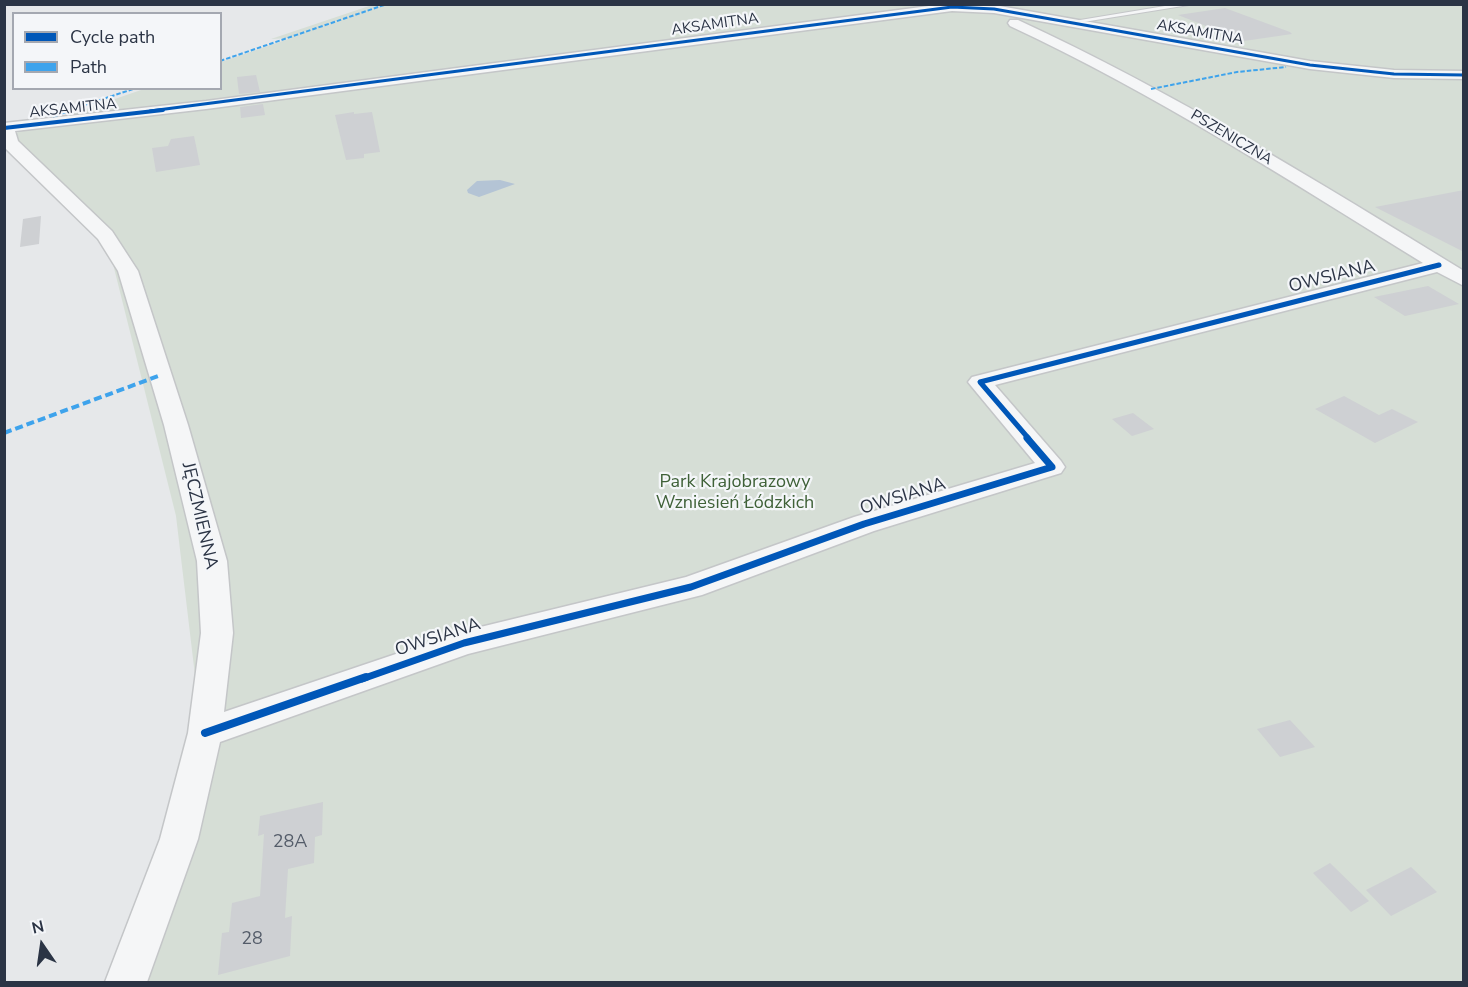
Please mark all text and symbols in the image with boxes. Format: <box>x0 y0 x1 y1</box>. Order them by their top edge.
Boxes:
street label: AKSAMITNA <box>670 10 760 40</box>
legend <box>12 12 222 90</box>
street label: AKSAMITNA <box>1155 17 1245 49</box>
text: Cycle path <box>70 25 155 49</box>
text: Path <box>70 55 107 79</box>
street label: AKSAMITNA <box>28 95 118 123</box>
street label: PSZENICZNA <box>1187 107 1275 169</box>
street label: OWSIANA <box>1287 256 1377 298</box>
street label: JĘCZMIENNA <box>176 460 222 572</box>
park label: Park Krajobrazowy Wzniesień Łódzkich <box>656 472 814 514</box>
street label: OWSIANA <box>858 474 948 520</box>
street label: OWSIANA <box>393 614 483 662</box>
house number: 28A <box>273 832 307 854</box>
north arrow <box>12 915 72 975</box>
text: N <box>30 915 46 940</box>
house number: 28 <box>241 929 263 951</box>

